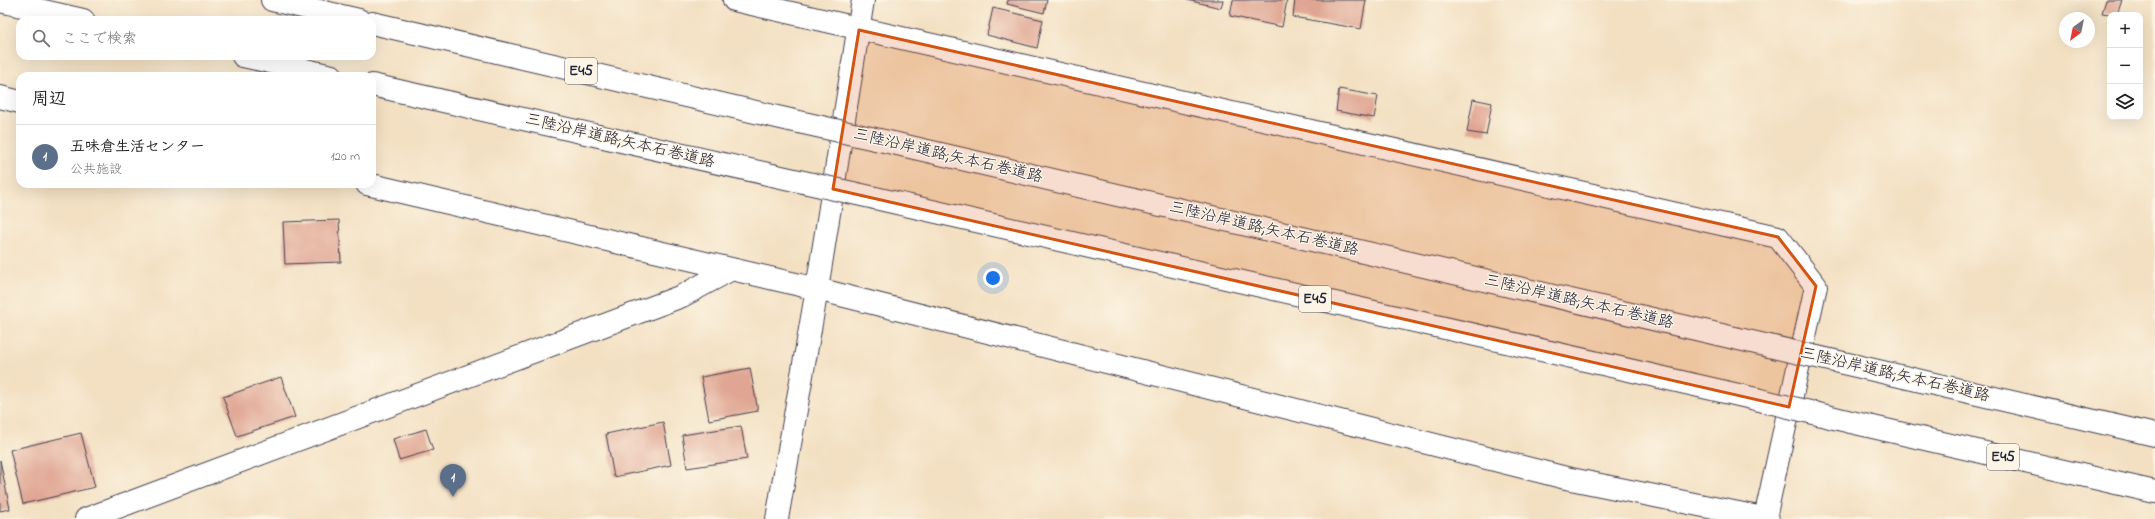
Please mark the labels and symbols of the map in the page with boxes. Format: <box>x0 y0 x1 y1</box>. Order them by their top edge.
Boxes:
north arrow <box>2059 12 2095 48</box>
road number: E45 <box>565 58 597 84</box>
street label: 三陸沿岸道路;矢本石巻道路 <box>523 107 717 175</box>
street label: 三陸沿岸道路;矢本石巻道路 <box>851 122 1045 190</box>
street label: 三陸沿岸道路;矢本石巻道路 <box>1167 195 1361 263</box>
your location <box>983 268 1003 288</box>
street label: 三陸沿岸道路;矢本石巻道路 <box>1482 268 1676 336</box>
road number: E45 <box>1299 286 1331 312</box>
street label: 三陸沿岸道路;矢本石巻道路 <box>1798 341 1992 409</box>
road number: E45 <box>1987 444 2019 470</box>
pin: 1 <box>440 464 466 497</box>

